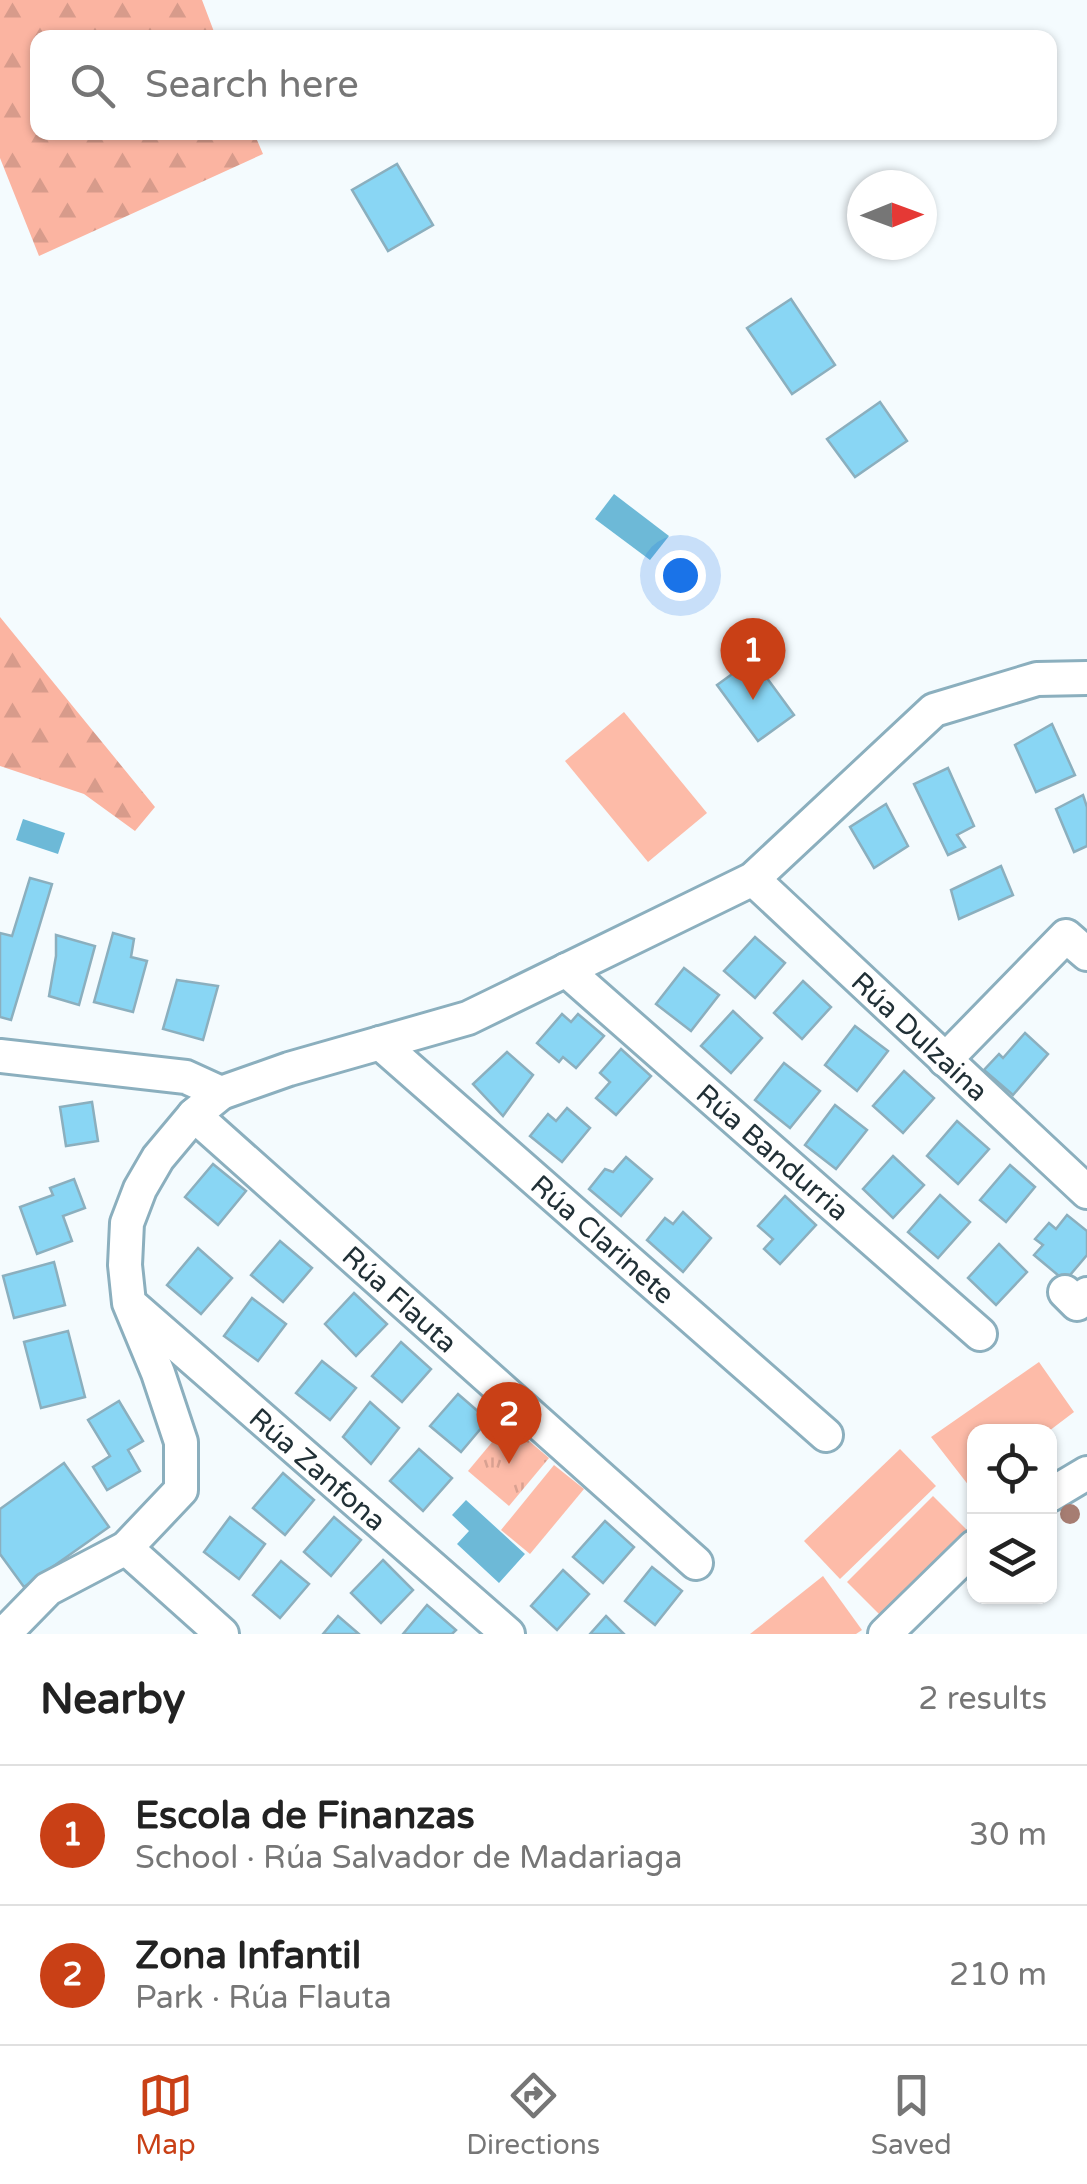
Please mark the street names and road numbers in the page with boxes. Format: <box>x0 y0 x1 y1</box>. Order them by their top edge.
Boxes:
street label: Rúa Dulzaina <box>844 965 995 1109</box>
street label: Rúa Bandurria <box>689 1077 856 1228</box>
street label: Rúa Clarinete <box>524 1168 681 1311</box>
street label: Rúa Flauta <box>335 1239 464 1360</box>
street label: Rúa Zanfona <box>242 1401 393 1538</box>

